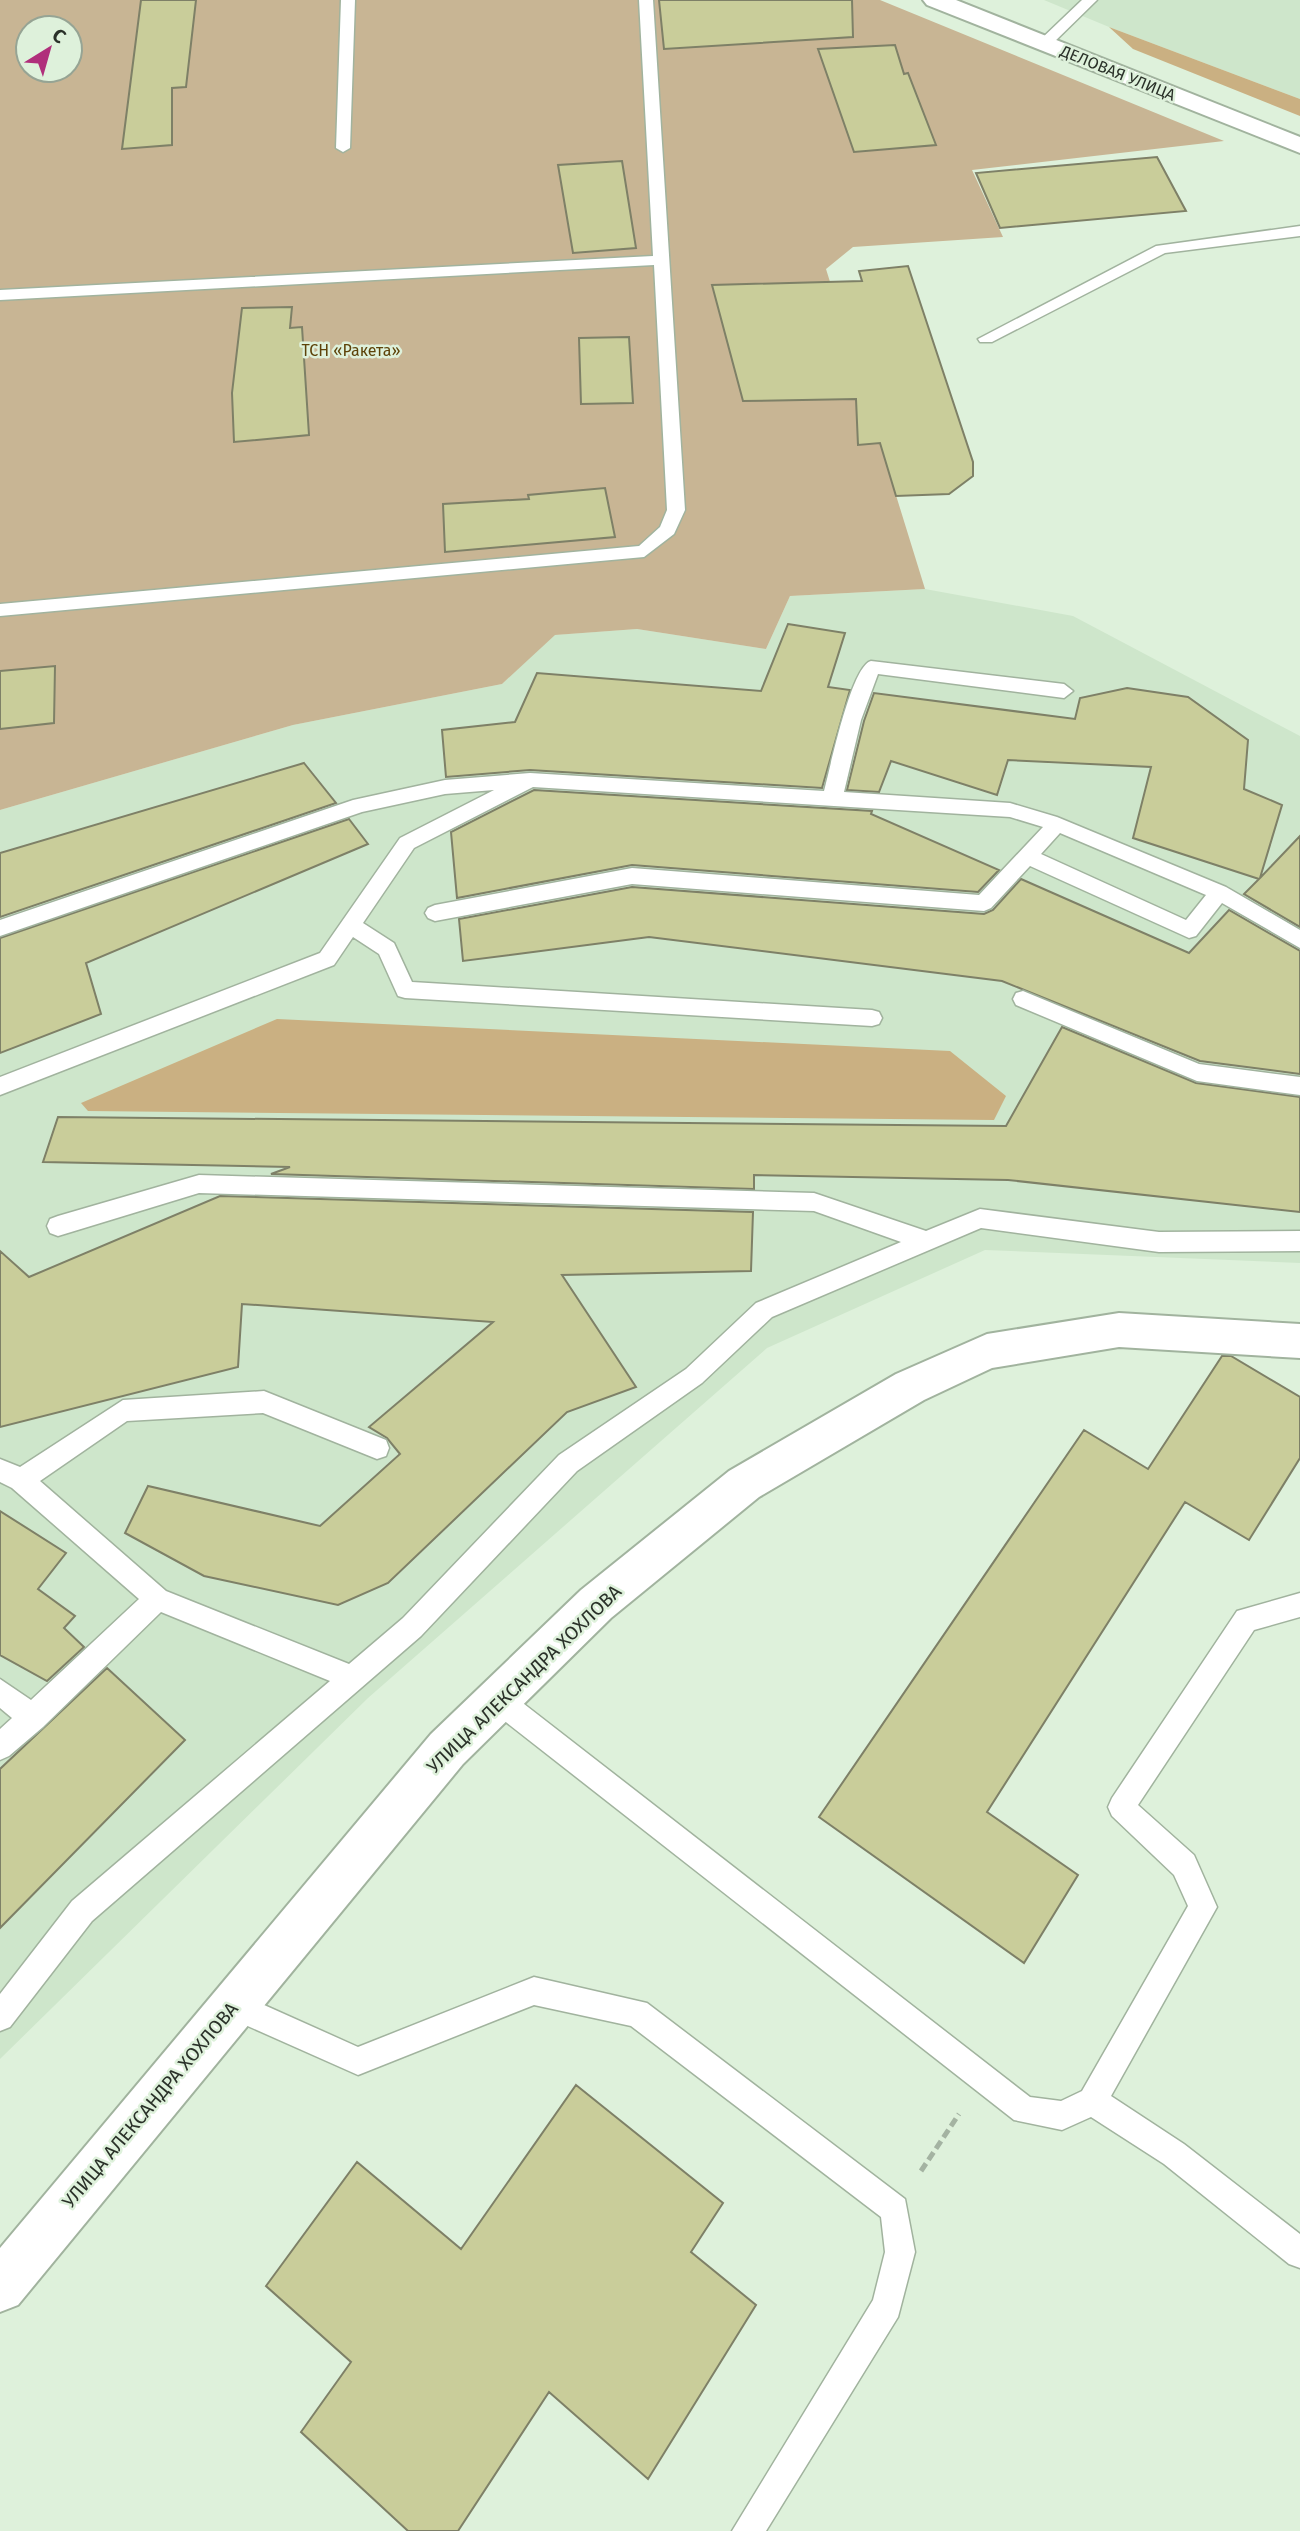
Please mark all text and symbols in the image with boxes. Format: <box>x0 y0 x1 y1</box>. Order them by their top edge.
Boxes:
north arrow <box>14 14 84 84</box>
text: С <box>48 23 70 48</box>
street label: ДЕЛОВАЯ УЛИЦА <box>1057 41 1179 105</box>
park label: ТСН «Ракета» <box>302 341 400 360</box>
street label: УЛИЦА АЛЕКСАНДРА ХОХЛОВА <box>422 1580 626 1778</box>
street label: УЛИЦА АЛЕКСАНДРА ХОХЛОВА <box>57 1997 243 2213</box>

